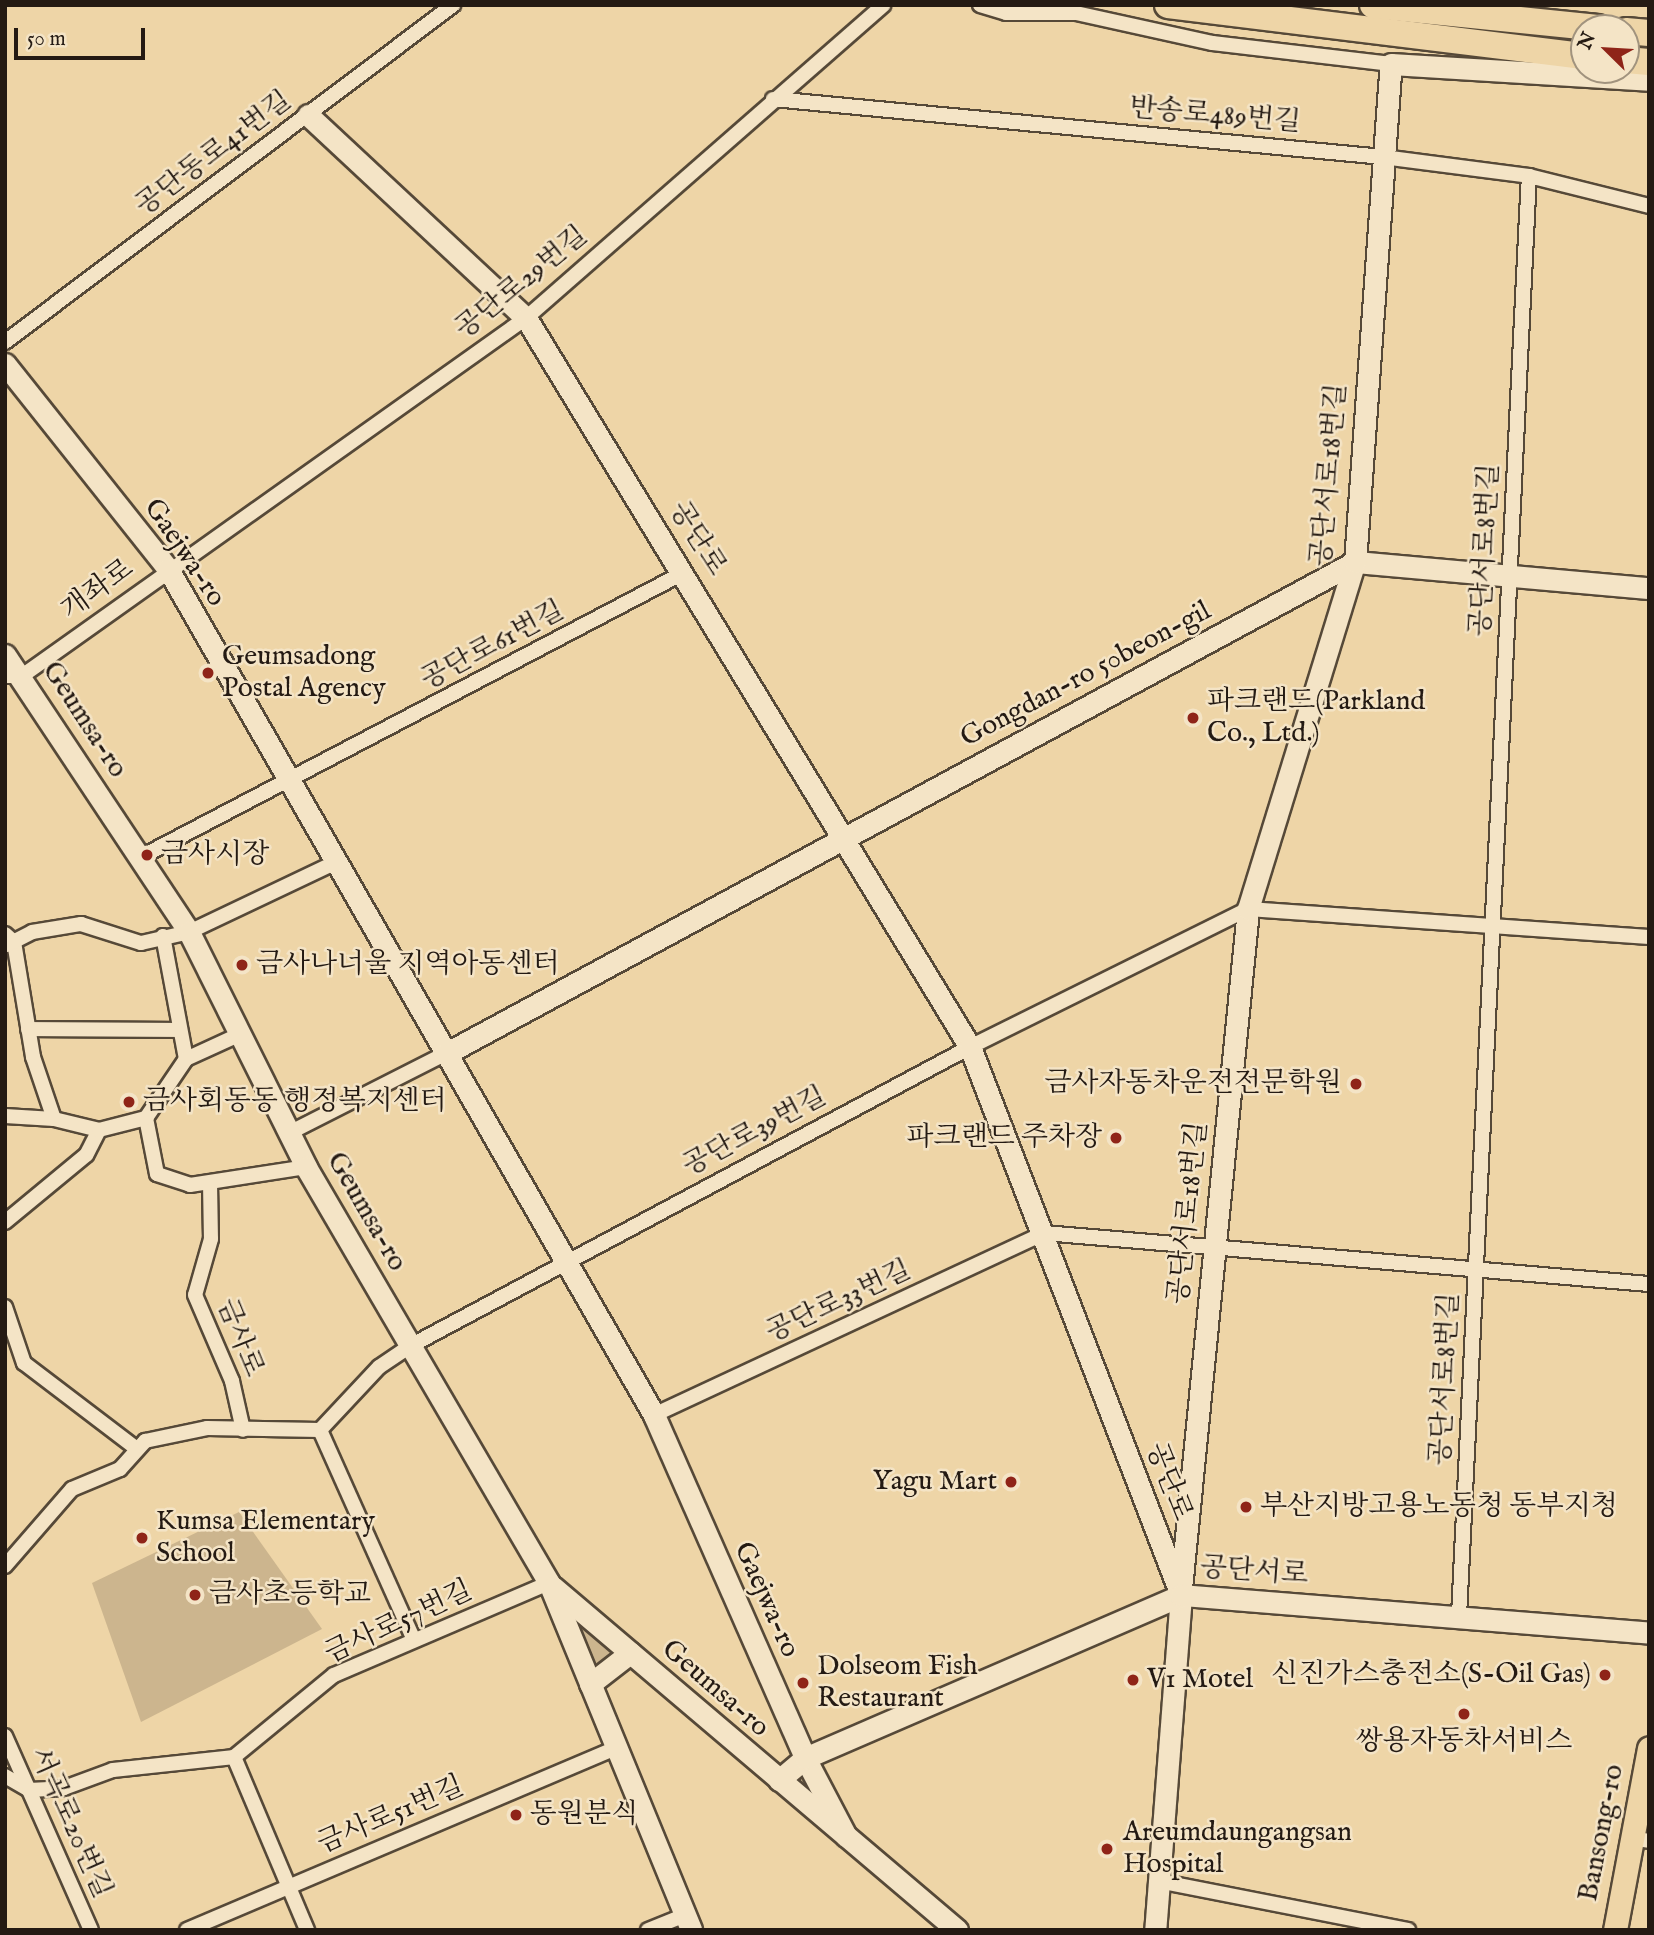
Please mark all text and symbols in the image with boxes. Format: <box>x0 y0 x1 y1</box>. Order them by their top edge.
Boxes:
scale bar <box>18 14 149 58</box>
north arrow <box>1570 14 1640 84</box>
text: 50 m <box>27 26 66 53</box>
text: N <box>1573 29 1602 54</box>
street label: 공단동로41번길 <box>129 84 299 224</box>
street label: 반송로489번길 <box>1128 92 1302 140</box>
street label: 공단로29번길 <box>449 219 595 347</box>
street label: 공단서로18번길 <box>1305 382 1355 568</box>
street label: 공단서로8번길 <box>1465 463 1507 637</box>
street label: Gaejwa-ro <box>136 493 232 613</box>
street label: 공단로 <box>661 496 733 582</box>
street label: 개좌로 <box>55 553 141 627</box>
street label: 공단로61번길 <box>416 594 570 698</box>
street label: Gongdan-ro 50beon-gil <box>955 595 1217 755</box>
place label: Geumsadong Postal Agency <box>222 640 386 706</box>
street label: Geumsa-ro <box>34 656 134 784</box>
marker: Geumsadong Postal Agency <box>200 665 216 681</box>
place label: 파크랜드(Parkland Co., Ltd.) <box>1207 685 1425 751</box>
marker: 파크랜드(Parkland Co., Ltd.) <box>1185 710 1201 726</box>
place label: 금사시장 <box>161 838 269 872</box>
marker: 금사시장 <box>139 847 155 863</box>
place label: 금사나너울 지역아동센터 <box>256 948 560 982</box>
marker: 금사나너울 지역아동센터 <box>234 957 250 973</box>
place label: 금사자동차운전전문학원 <box>1044 1067 1342 1101</box>
marker: 금사자동차운전전문학원 <box>1348 1076 1364 1092</box>
street label: 공단로39번길 <box>677 1080 833 1184</box>
place label: 금사회동동 행정복지센터 <box>143 1085 447 1119</box>
marker: 금사회동동 행정복지센터 <box>121 1094 137 1110</box>
street label: 공단서로18번길 <box>1163 1120 1215 1306</box>
place label: 파크랜드 주차장 <box>907 1121 1102 1155</box>
marker: 파크랜드 주차장 <box>1108 1130 1124 1146</box>
street label: Geumsa-ro <box>319 1147 413 1277</box>
street label: 공단로33번길 <box>761 1254 917 1350</box>
street label: 공단서로8번길 <box>1425 1292 1467 1466</box>
street label: 금사로 <box>208 1294 270 1382</box>
street label: 공단로 <box>1138 1438 1198 1526</box>
place label: Yagu Mart <box>872 1465 997 1499</box>
marker: Yagu Mart <box>1003 1474 1019 1490</box>
place label: 부산지방고용노동청 동부지청 <box>1260 1490 1618 1524</box>
marker: 부산지방고용노동청 동부지청 <box>1238 1499 1254 1515</box>
place label: Kumsa Elementary School <box>156 1505 375 1571</box>
marker: Kumsa Elementary School <box>134 1530 150 1546</box>
street label: Gaejwa-ro <box>726 1537 806 1663</box>
street label: 공단서로 <box>1199 1551 1309 1593</box>
street label: 금사로57번길 <box>320 1574 478 1672</box>
place label: 금사초등학교 <box>209 1578 371 1612</box>
marker: 금사초등학교 <box>187 1587 203 1603</box>
street label: Geumsa-ro <box>654 1633 776 1745</box>
place label: Dolseom Fish Restaurant <box>817 1650 978 1716</box>
place label: 신진가스충전소(S-Oil Gas) <box>1271 1658 1591 1692</box>
place label: V1 Motel <box>1147 1663 1253 1697</box>
marker: 신진가스충전소(S-Oil Gas) <box>1597 1667 1613 1683</box>
marker: V1 Motel <box>1125 1672 1141 1688</box>
marker: Dolseom Fish Restaurant <box>795 1675 811 1691</box>
marker: 쌍용자동차서비스 <box>1456 1706 1472 1722</box>
place label: 쌍용자동차서비스 <box>1356 1725 1572 1759</box>
street label: 서곡로20번길 <box>22 1742 118 1904</box>
street label: Bansong-ro <box>1572 1762 1632 1904</box>
street label: 금사로51번길 <box>313 1770 469 1862</box>
place label: 동원분식 <box>530 1798 638 1832</box>
marker: 동원분식 <box>508 1807 524 1823</box>
place label: Areumdaungangsan Hospital <box>1123 1816 1352 1882</box>
marker: Areumdaungangsan Hospital <box>1097 1839 1117 1859</box>

